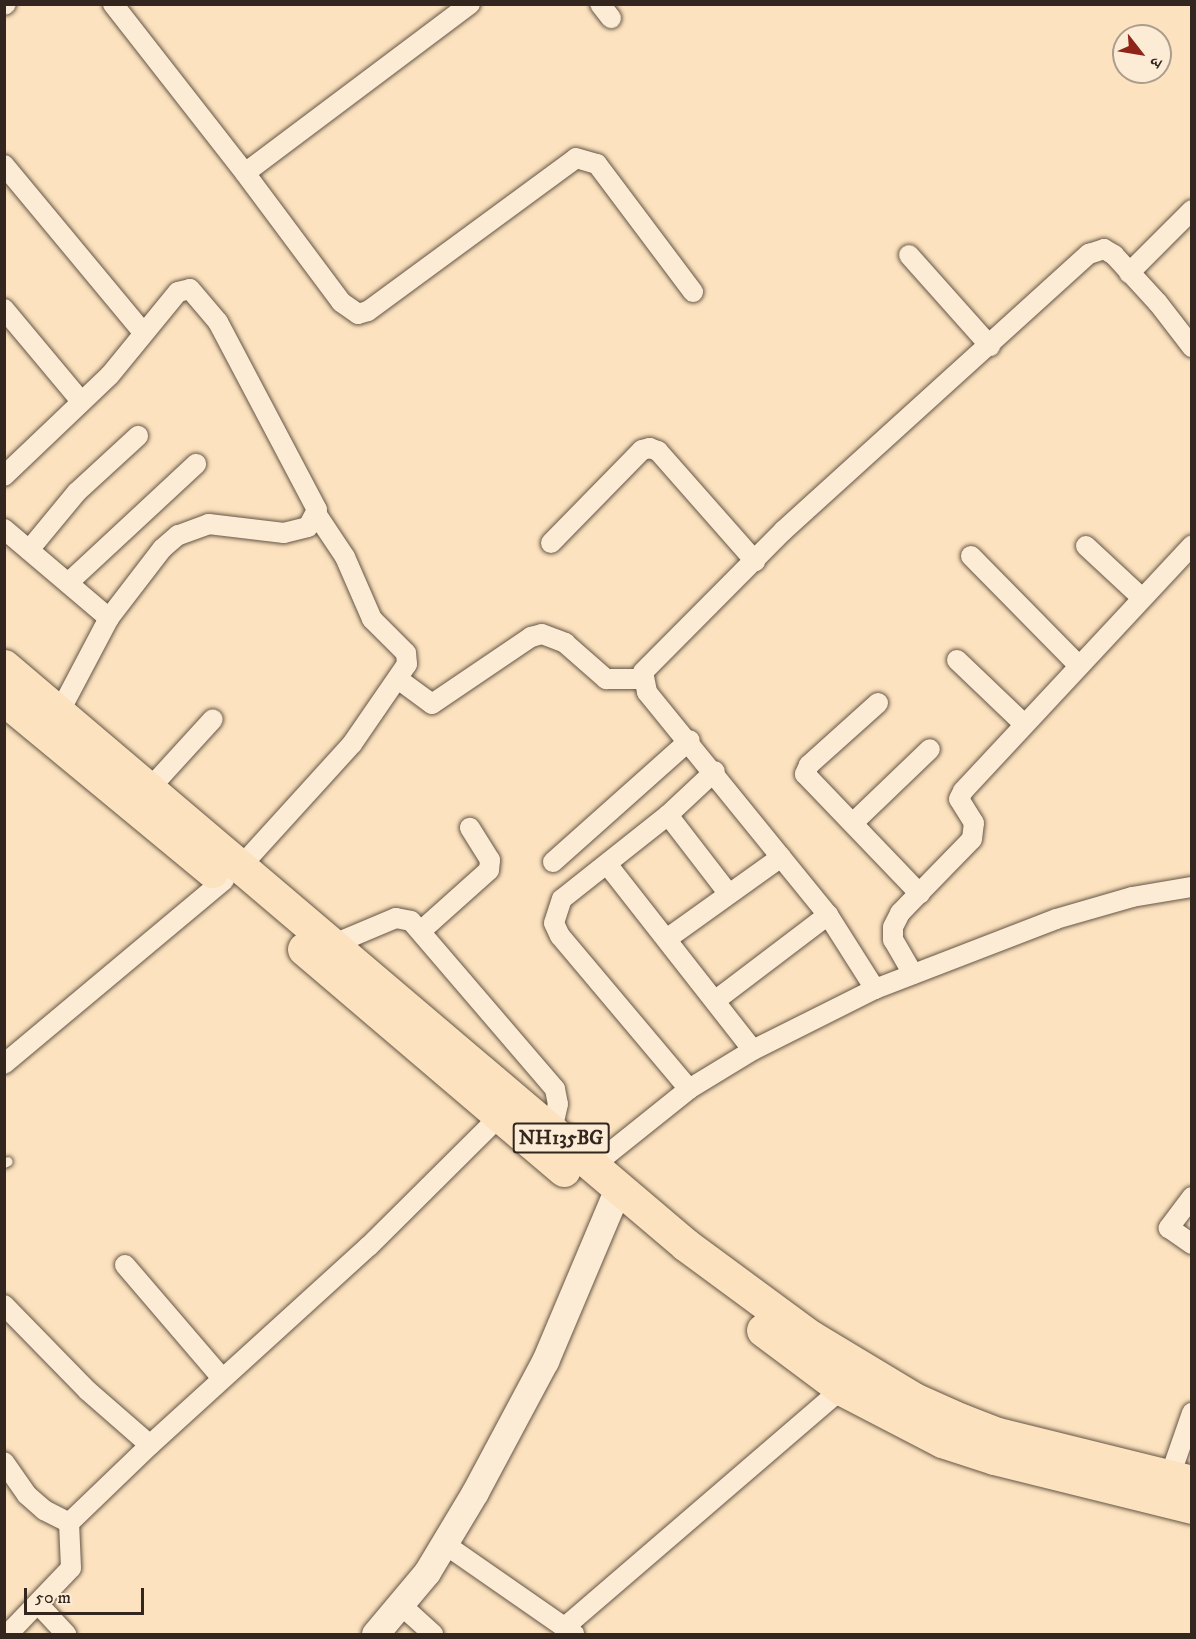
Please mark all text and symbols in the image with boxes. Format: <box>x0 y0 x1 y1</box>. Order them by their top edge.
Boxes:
north arrow <box>1112 24 1172 84</box>
text: उ <box>1145 54 1166 71</box>
road number: NH135BG <box>512 1121 610 1155</box>
scale bar <box>27 1576 147 1614</box>
text: 50 m <box>35 1587 71 1609</box>

